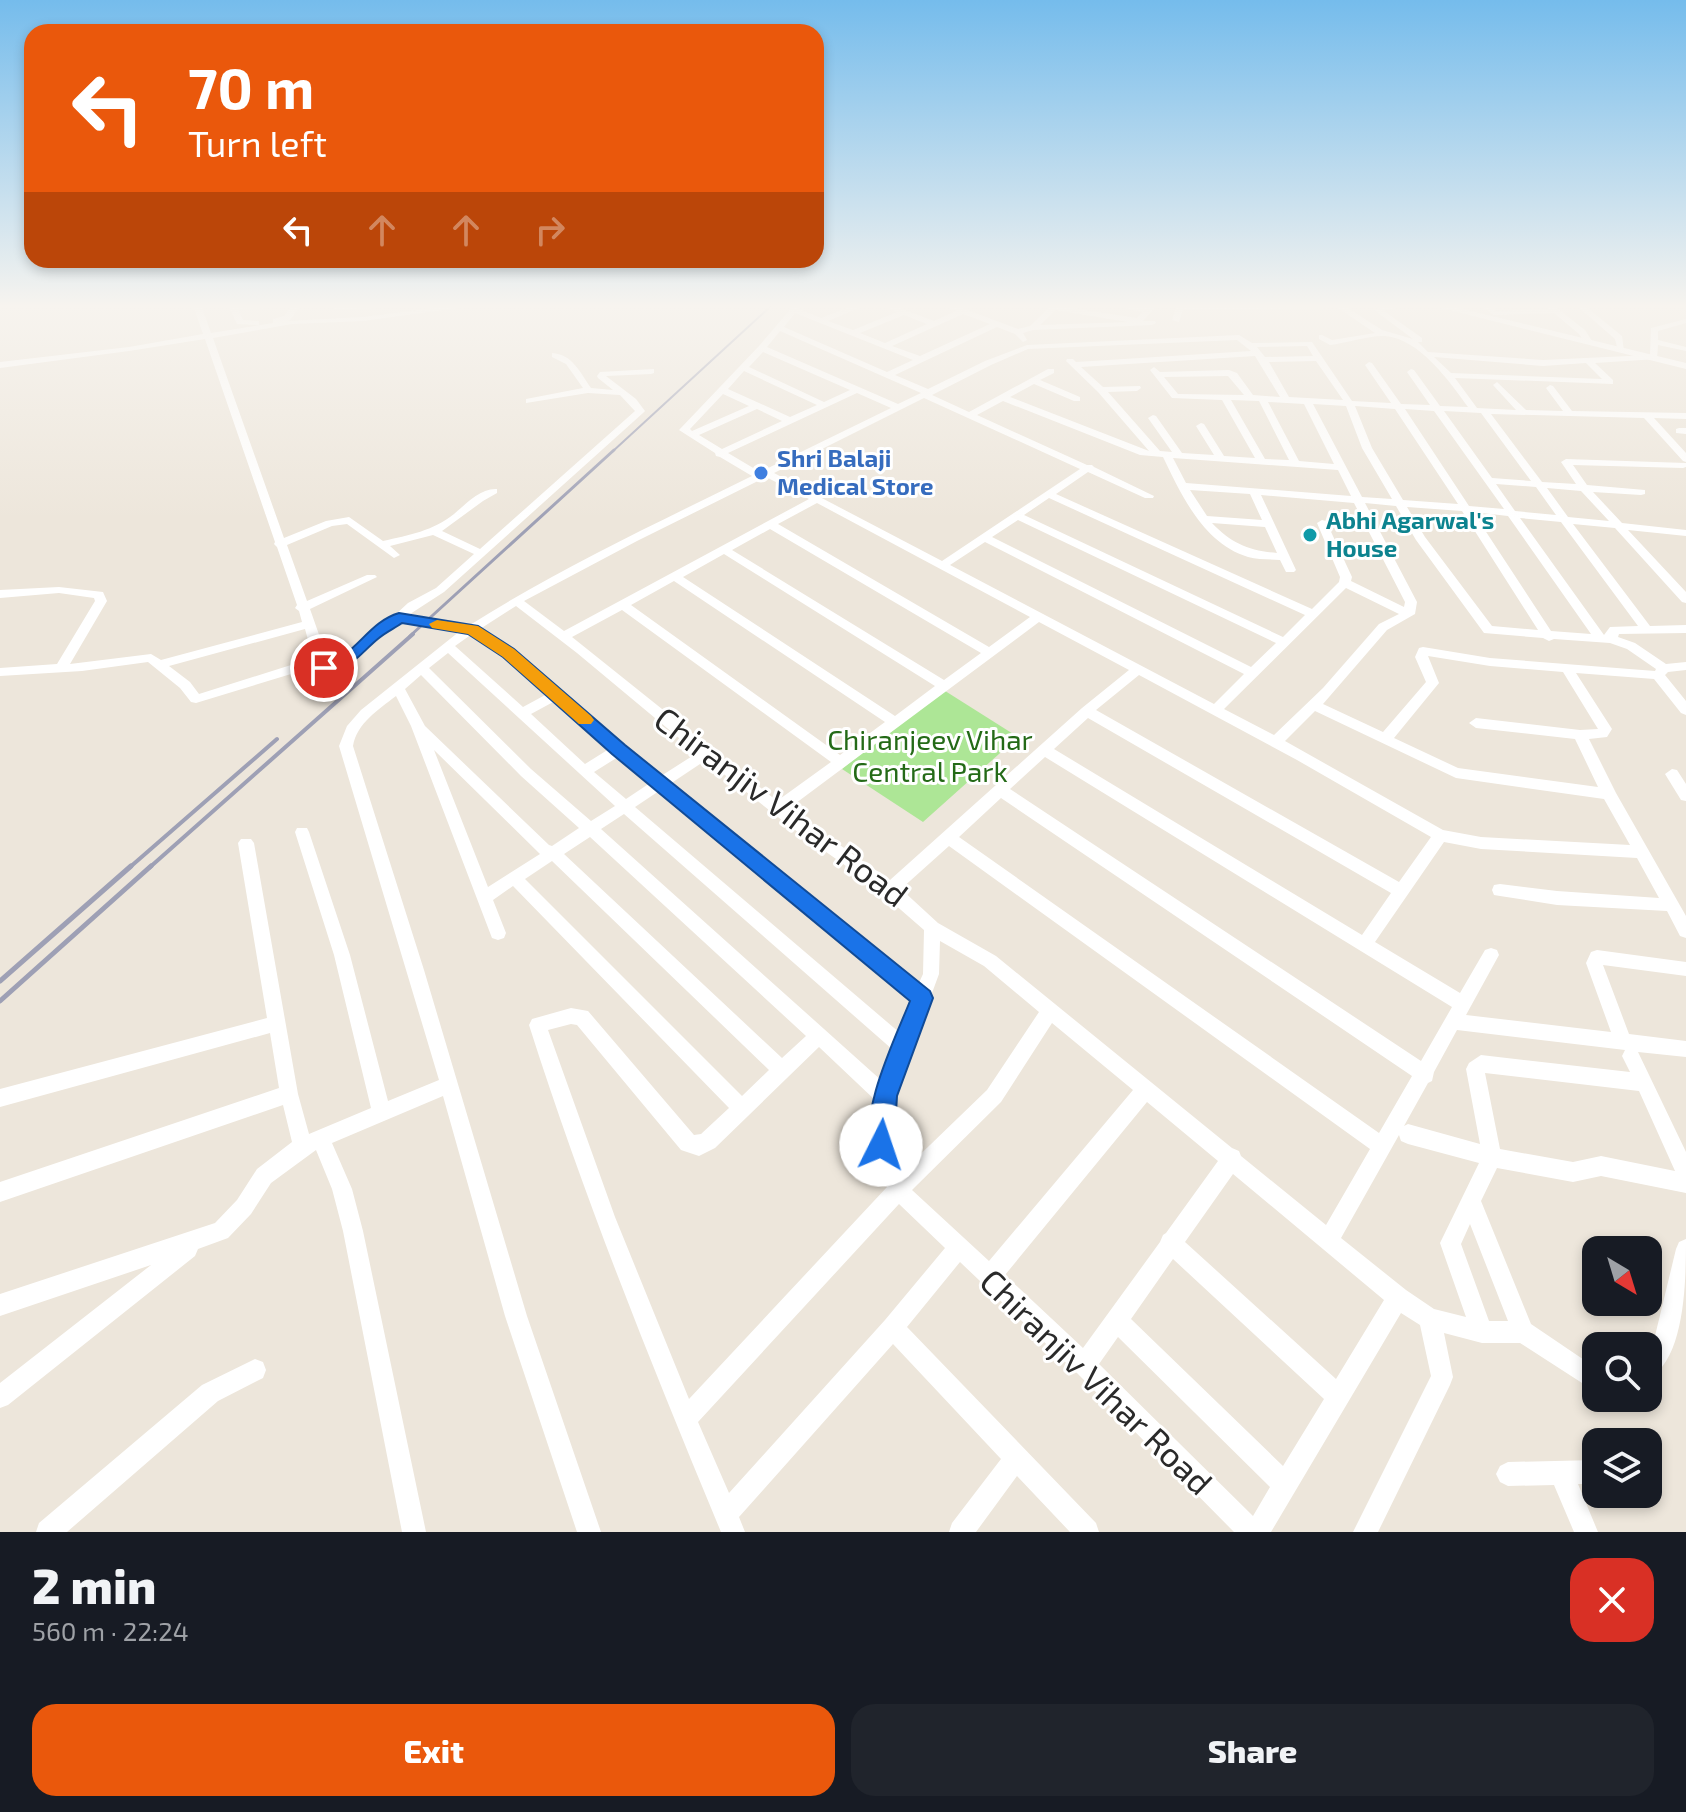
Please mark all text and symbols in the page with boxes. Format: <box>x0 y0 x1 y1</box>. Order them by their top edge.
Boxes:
text: 70 m <box>188 53 314 120</box>
icon: left <box>56 56 160 160</box>
text: Turn left <box>188 121 327 164</box>
icon: left <box>276 208 320 252</box>
icon: ahead <box>360 208 404 252</box>
icon: ahead <box>444 208 488 252</box>
icon: right <box>528 208 572 252</box>
place label: Shri Balaji Medical Store <box>777 443 933 500</box>
marker: Shri Balaji Medical Store <box>752 464 770 482</box>
place label: Abhi Agarwal's House <box>1326 505 1494 562</box>
marker: Abhi Agarwal's House <box>1301 526 1319 544</box>
pin <box>290 634 358 702</box>
icon: arrive <box>302 646 346 690</box>
street label: Chiranjiv Vihar Road <box>647 697 917 915</box>
park label: Chiranjeev Vihar Central Park <box>827 722 1033 788</box>
position arrow <box>839 1103 923 1187</box>
north arrow <box>1582 1236 1662 1316</box>
map controls <box>1582 1236 1662 1508</box>
street label: Chiranjiv Vihar Road <box>972 1260 1222 1502</box>
button: search <box>1582 1332 1662 1412</box>
button: layers <box>1582 1428 1662 1508</box>
text: 2 min <box>32 1556 156 1614</box>
button: close <box>1570 1558 1654 1642</box>
text: 560 m · 22:24 <box>32 1615 189 1646</box>
button: Exit <box>32 1704 835 1796</box>
button: Share <box>851 1704 1654 1796</box>

